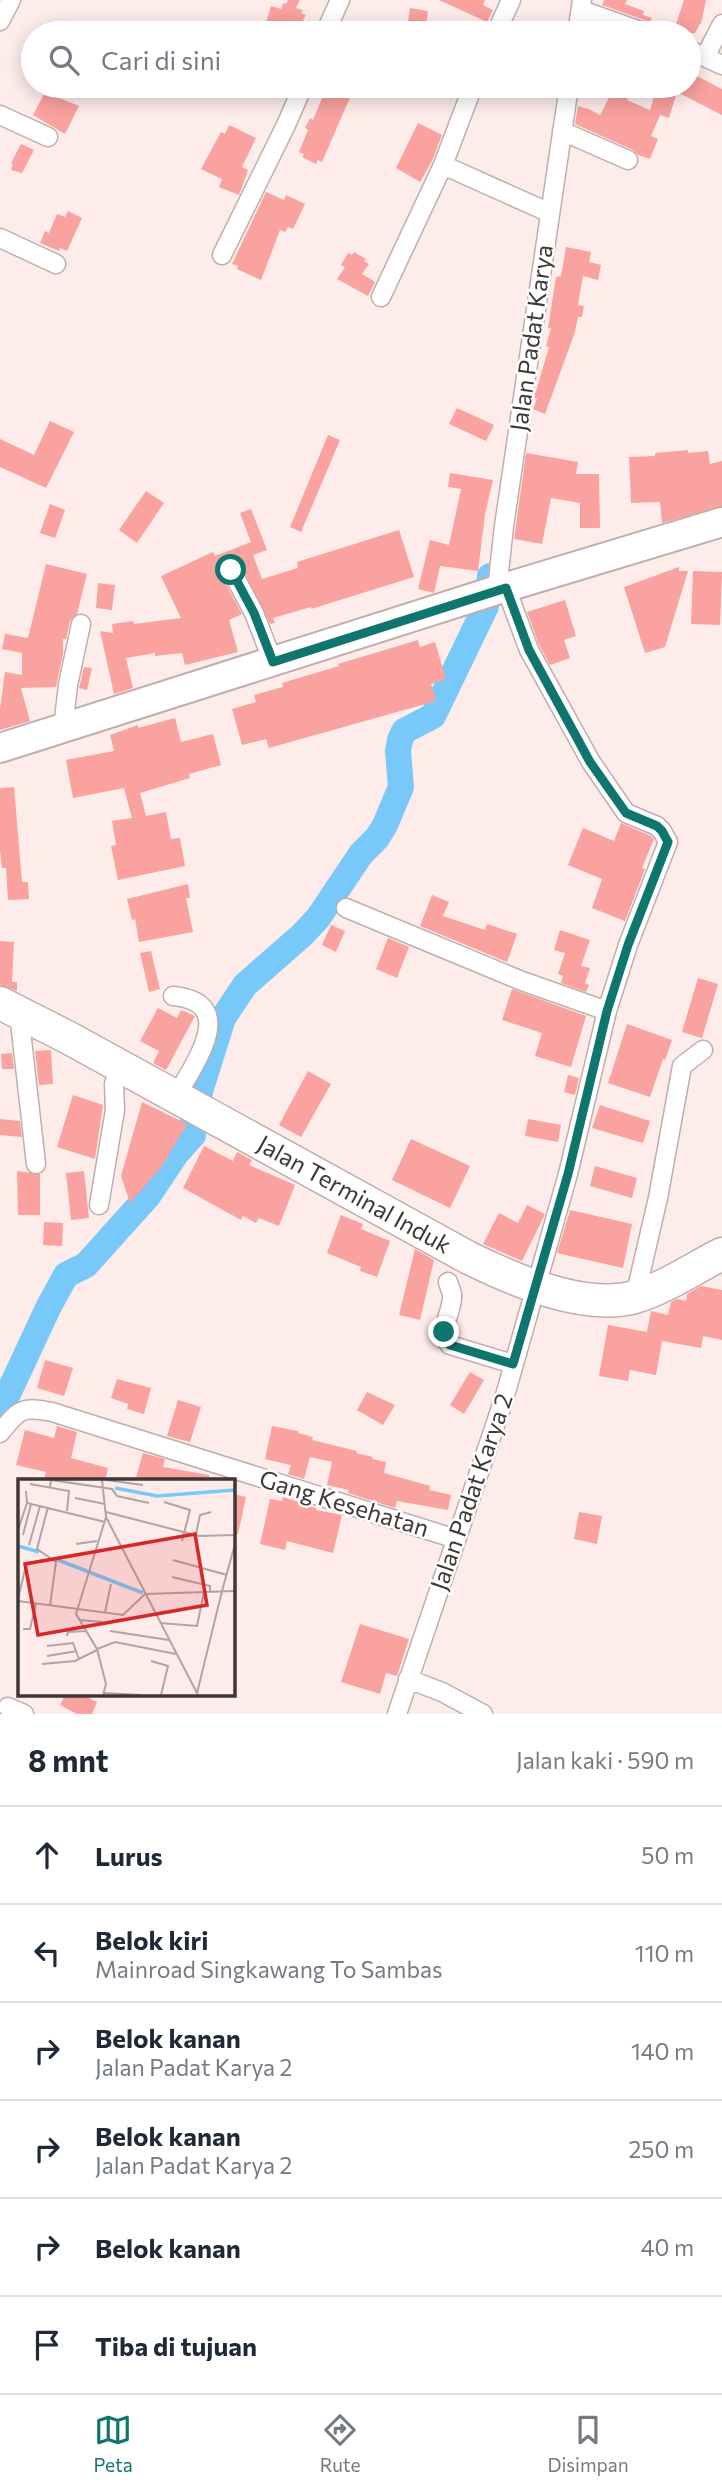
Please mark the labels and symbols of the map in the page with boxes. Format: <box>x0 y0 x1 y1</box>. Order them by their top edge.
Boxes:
street label: Jalan Padat Karya <box>503 243 558 433</box>
route start <box>215 554 246 585</box>
street label: Jalan Terminal Induk <box>253 1128 457 1259</box>
route end <box>428 1316 459 1347</box>
street label: Jalan Padat Karya 2 <box>423 1389 518 1594</box>
street label: Gang Kesehatan <box>256 1463 433 1542</box>
inset map <box>18 1479 234 1696</box>

